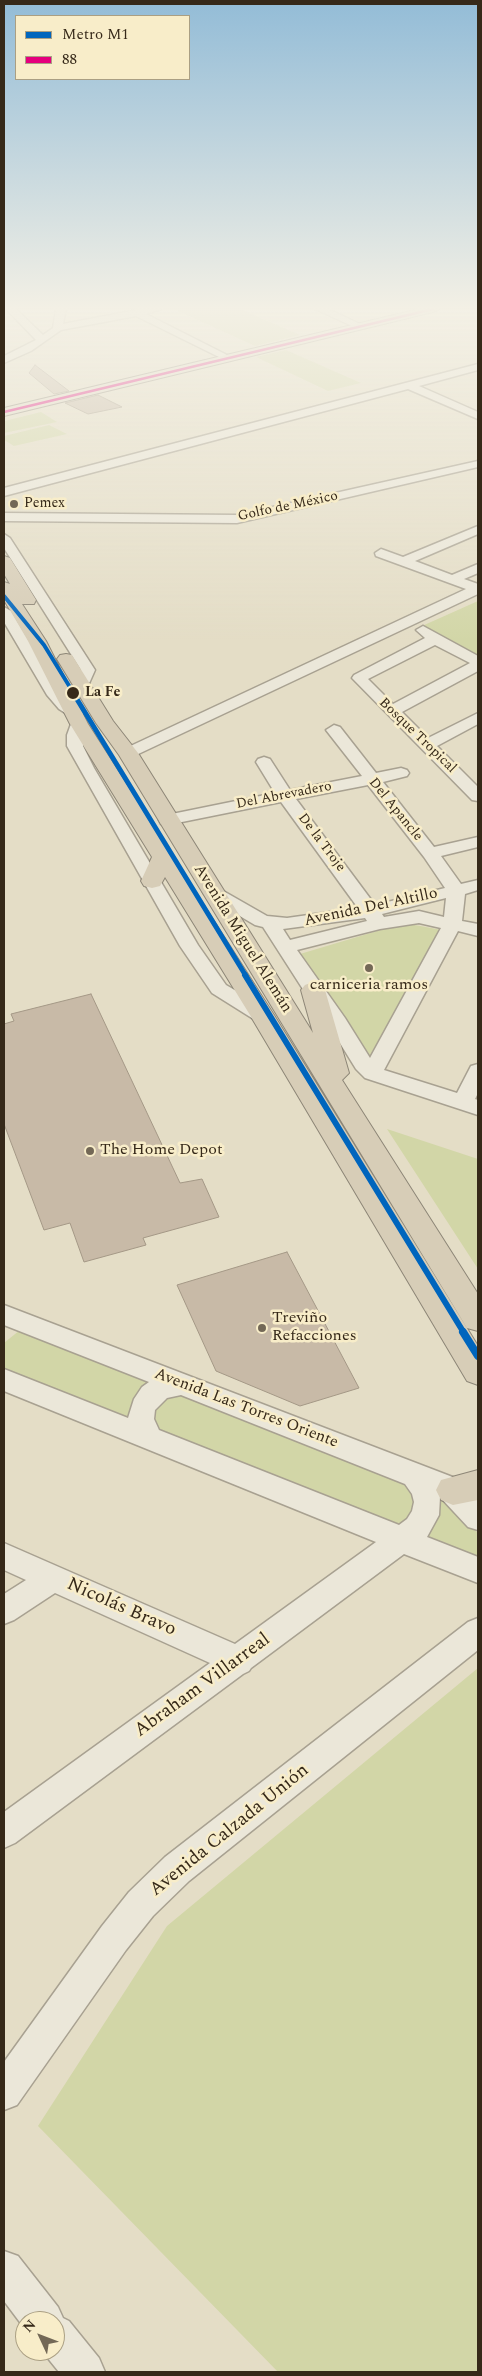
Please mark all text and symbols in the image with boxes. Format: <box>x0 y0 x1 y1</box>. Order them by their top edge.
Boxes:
legend <box>15 15 190 80</box>
text: Metro M1 <box>62 23 129 46</box>
text: 88 <box>62 48 77 71</box>
street label: Golfo de México <box>236 488 340 526</box>
place label: Pemex <box>24 496 65 512</box>
marker: Pemex <box>8 498 20 510</box>
marker: La Fe <box>65 685 81 701</box>
place label: La Fe <box>85 685 120 701</box>
street label: Bosque Tropical <box>375 695 459 777</box>
street label: Del Apancle <box>364 775 426 845</box>
street label: Del Abrevadero <box>235 779 333 813</box>
street label: De la Troje <box>294 810 348 876</box>
street label: Avenida Miguel Alemán <box>188 861 296 1017</box>
street label: Avenida Del Altillo <box>303 884 439 932</box>
marker: carniceria ramos <box>363 962 375 974</box>
place label: carniceria ramos <box>310 976 428 996</box>
place label: The Home Depot <box>100 1141 223 1161</box>
marker: The Home Depot <box>84 1145 96 1157</box>
place label: Treviño Refacciones <box>272 1309 357 1347</box>
marker: Treviño Refacciones <box>256 1322 268 1334</box>
street label: Avenida Las Torres Oriente <box>151 1365 341 1453</box>
street label: Nicolás Bravo <box>63 1574 179 1642</box>
street label: Abraham Villarreal <box>131 1629 275 1743</box>
street label: Avenida Calzada Unión <box>146 1760 314 1902</box>
north arrow <box>15 2311 65 2361</box>
text: N <box>18 2315 41 2337</box>

